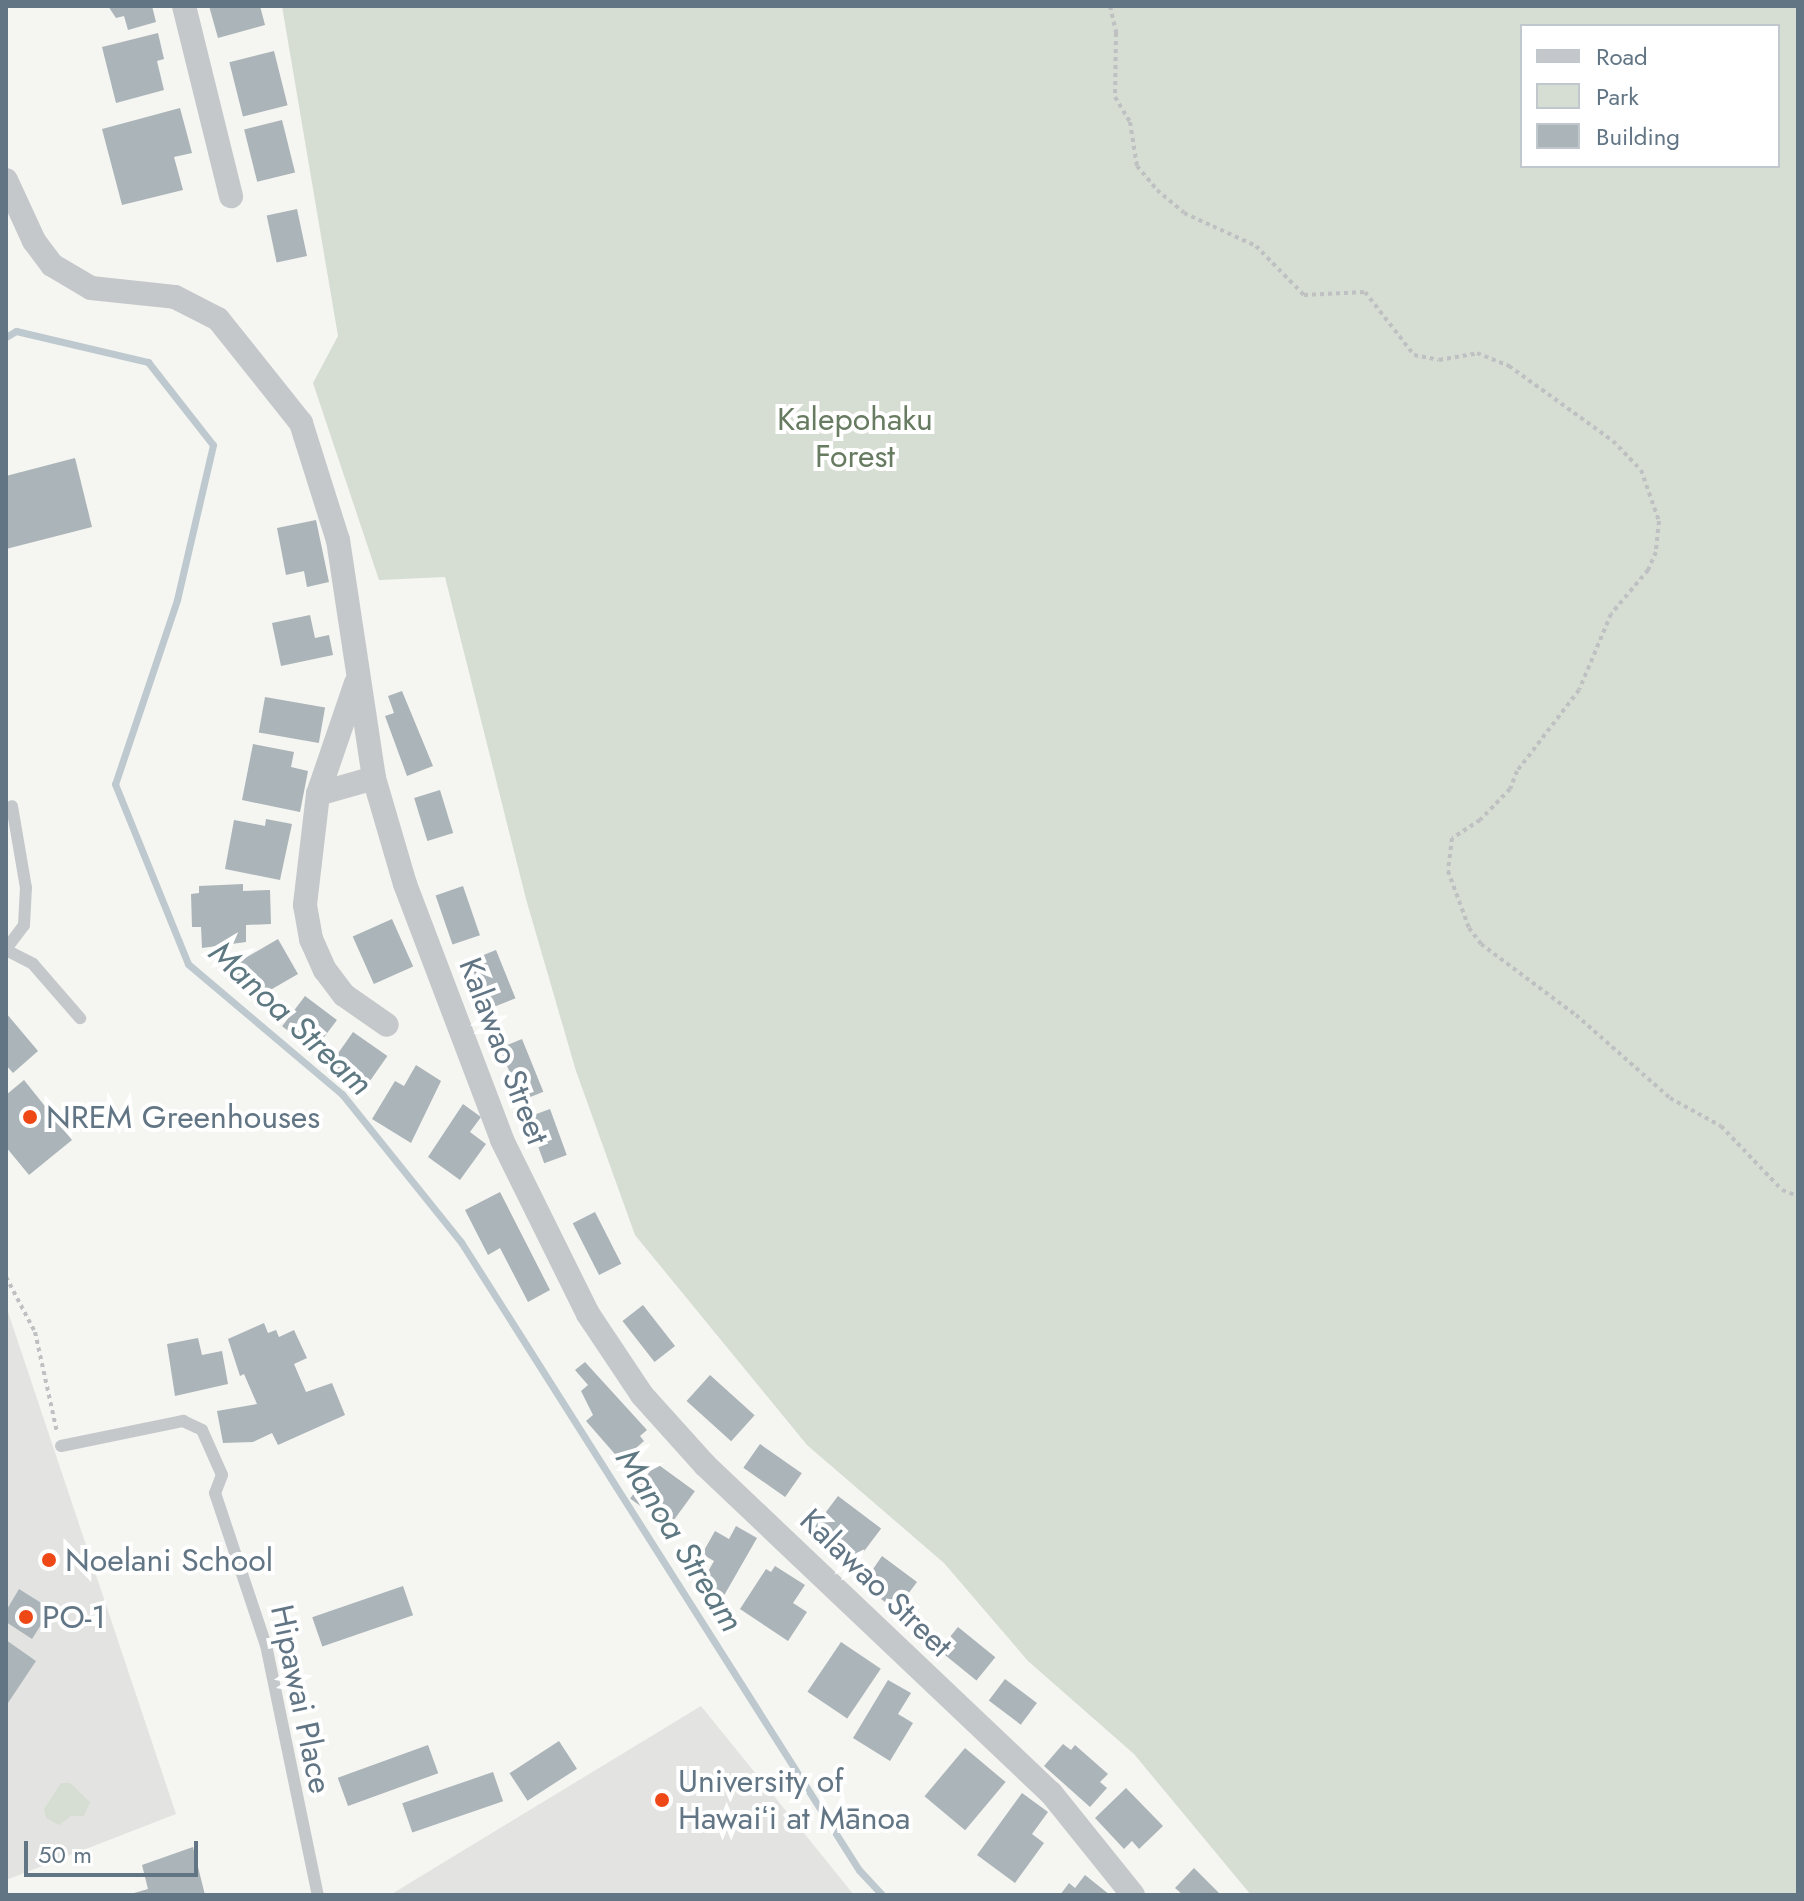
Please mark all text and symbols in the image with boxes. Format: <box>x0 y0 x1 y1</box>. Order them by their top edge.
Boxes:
legend <box>1520 24 1780 168</box>
text: Road <box>1596 39 1648 74</box>
text: Park <box>1596 79 1639 114</box>
text: Building <box>1596 119 1680 154</box>
park label: Kalepohaku Forest <box>777 401 933 476</box>
water label: Manoa Stream <box>201 932 381 1104</box>
street label: Kalawao Street <box>451 952 557 1150</box>
place label: NREM Greenhouses <box>46 1098 320 1136</box>
marker: NREM Greenhouses <box>21 1108 39 1126</box>
water label: Manoa Stream <box>608 1441 752 1639</box>
street label: Kalawao Street <box>792 1501 960 1665</box>
place label: Noelani School <box>65 1541 273 1579</box>
marker: Noelani School <box>40 1551 58 1569</box>
place label: PO-1 <box>42 1598 106 1636</box>
street label: Hipawai Place <box>262 1601 340 1797</box>
marker: PO-1 <box>17 1608 35 1626</box>
place label: University of Hawaiʻi at Mānoa <box>678 1763 910 1838</box>
marker: University of Hawaiʻi at Mānoa <box>653 1791 671 1809</box>
scale bar <box>28 1825 202 1875</box>
text: 50 m <box>38 1837 92 1872</box>

